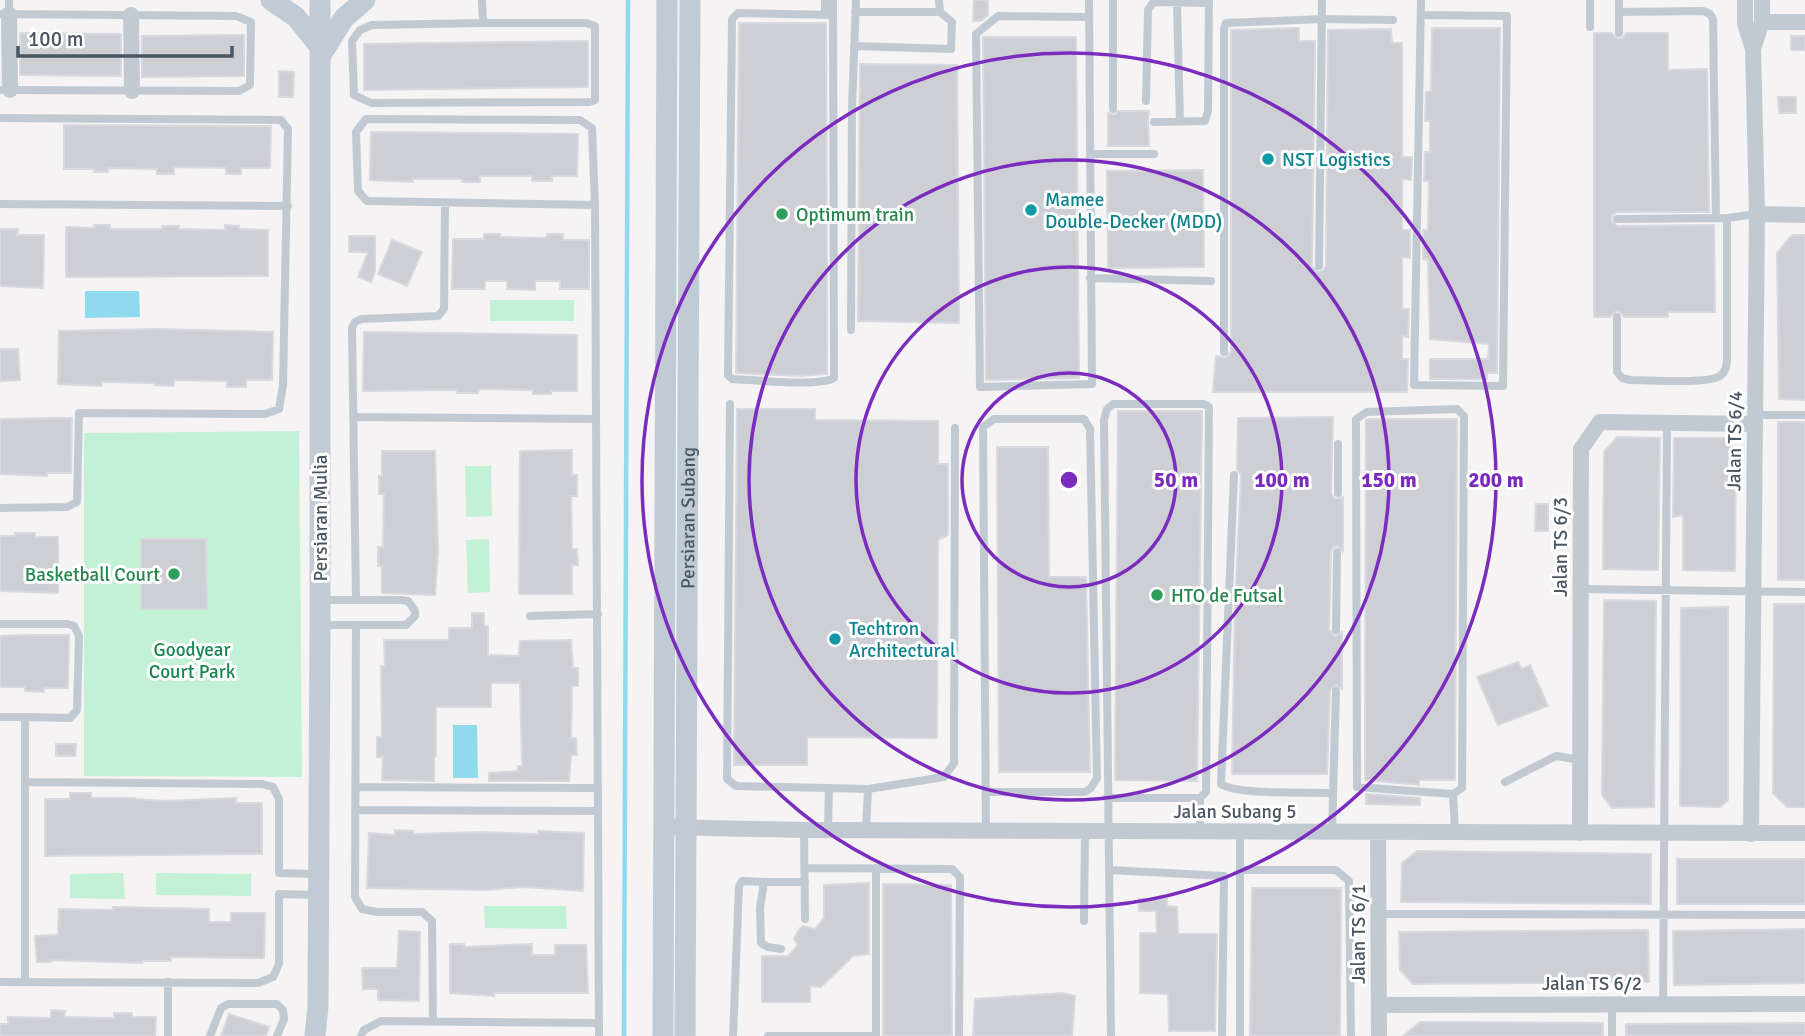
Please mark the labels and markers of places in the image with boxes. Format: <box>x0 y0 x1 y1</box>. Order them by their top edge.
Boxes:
place label: NST Logistics <box>1282 148 1390 172</box>
marker: NST Logistics <box>1260 151 1276 167</box>
place label: Mamee Double-Decker (MDD) <box>1045 188 1222 234</box>
marker: Mamee Double-Decker (MDD) <box>1023 202 1039 218</box>
place label: Optimum train <box>796 203 914 227</box>
marker: Optimum train <box>774 206 790 222</box>
centre of rings <box>1057 468 1081 492</box>
place label: Basketball Court <box>25 563 160 587</box>
marker: Basketball Court <box>166 566 182 582</box>
place label: HTO de Futsal <box>1171 584 1283 608</box>
marker: HTO de Futsal <box>1149 587 1165 603</box>
place label: Techtron Architectural <box>849 617 956 663</box>
marker: Techtron Architectural <box>827 631 843 647</box>

